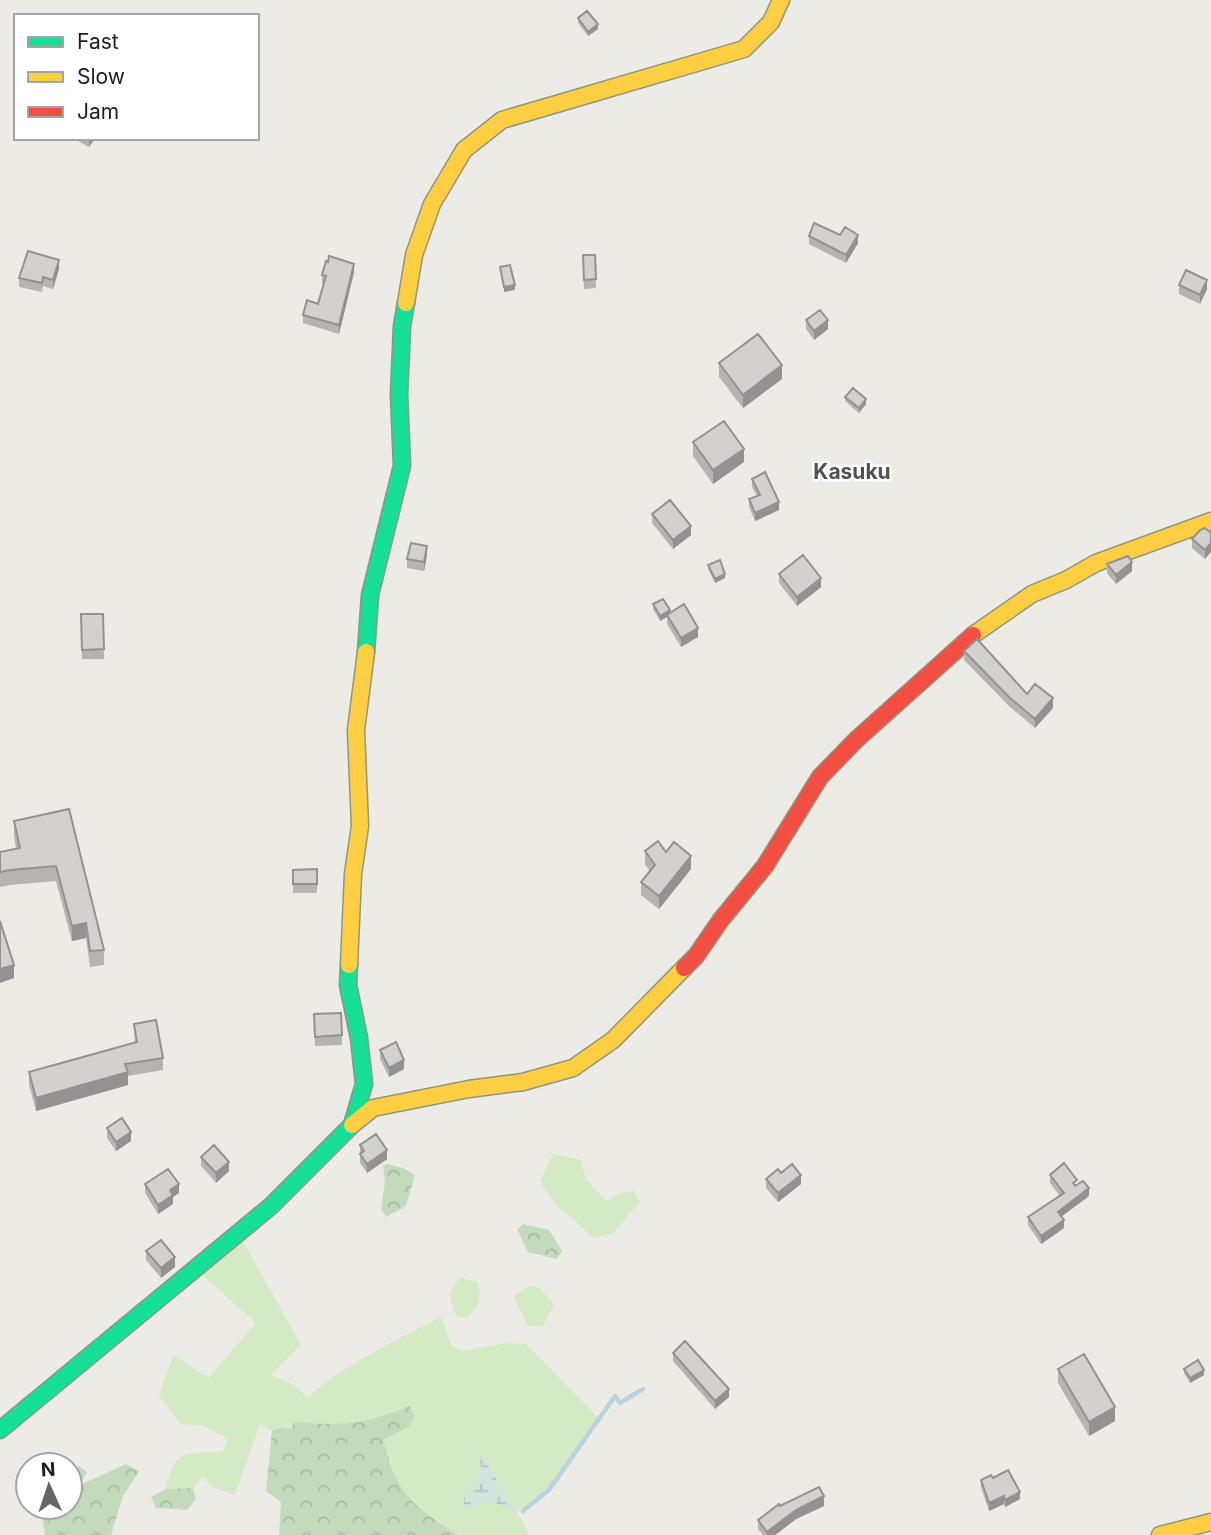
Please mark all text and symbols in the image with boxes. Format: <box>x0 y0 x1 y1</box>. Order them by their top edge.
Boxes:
legend <box>14 14 259 140</box>
text: Fast <box>77 29 119 54</box>
text: Slow <box>77 64 125 89</box>
text: Jam <box>77 99 119 124</box>
district label: Kasuku <box>813 459 891 484</box>
north arrow <box>14 1451 84 1521</box>
text: N <box>40 1458 56 1481</box>

